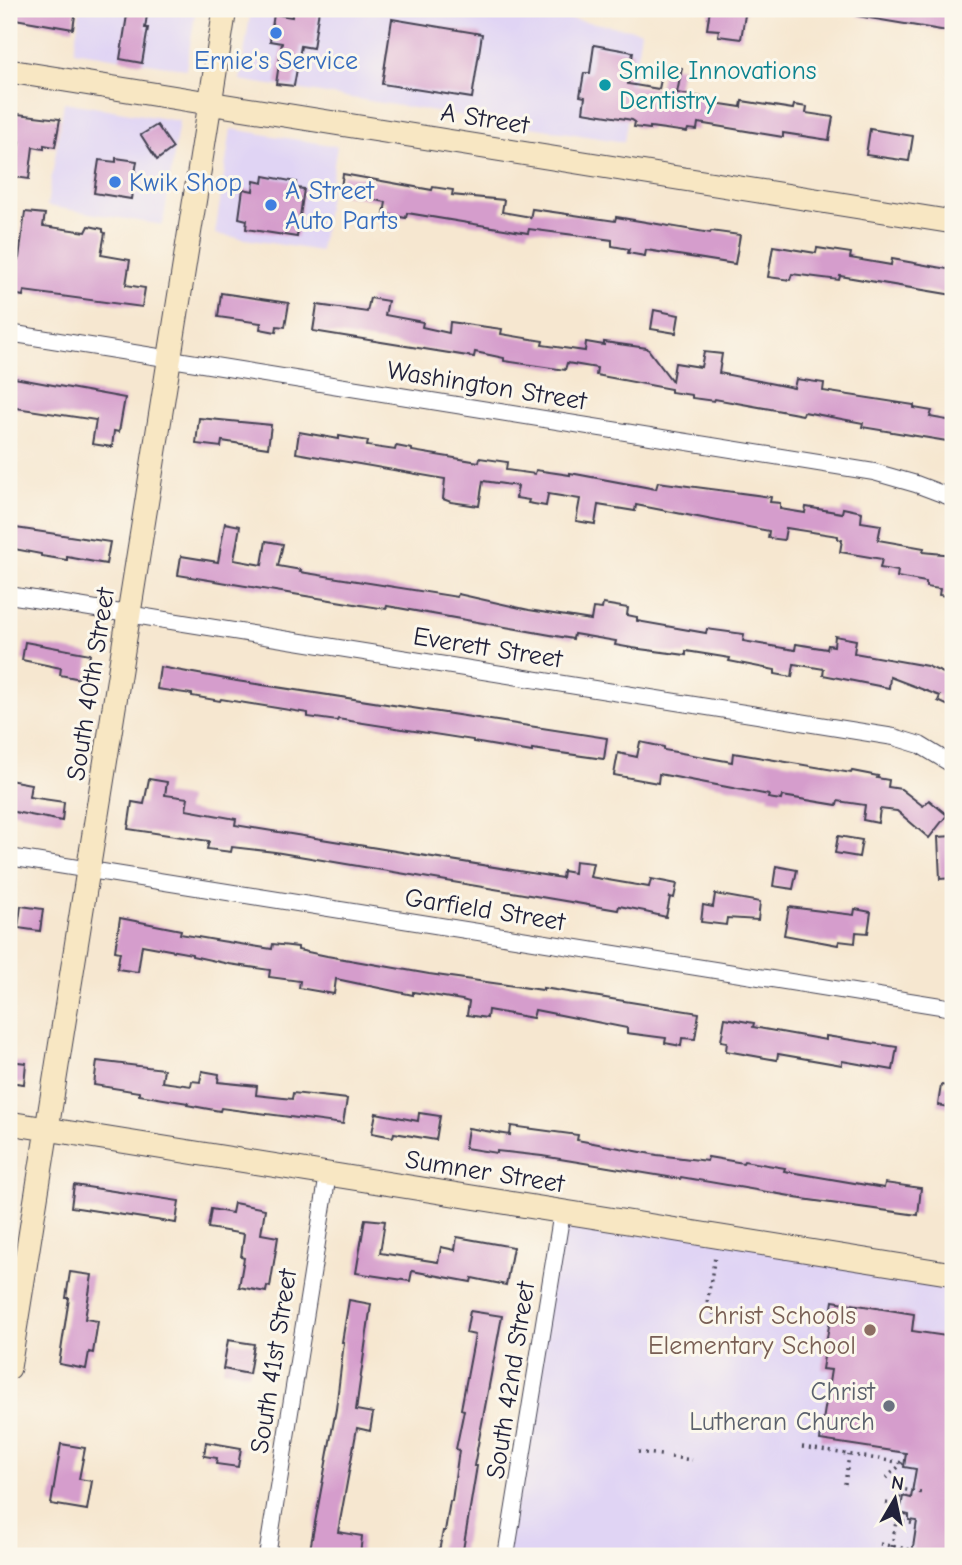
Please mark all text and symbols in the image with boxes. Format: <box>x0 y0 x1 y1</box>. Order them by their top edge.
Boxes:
marker: Ernie's Service <box>268 25 284 41</box>
place label: Ernie's Service <box>194 46 358 76</box>
place label: Smile Innovations Dentistry <box>619 56 817 116</box>
marker: Smile Innovations Dentistry <box>597 77 613 93</box>
street label: A Street <box>439 97 533 141</box>
place label: Kwik Shop <box>129 168 242 198</box>
marker: Kwik Shop <box>107 174 123 190</box>
place label: A Street Auto Parts <box>285 176 398 236</box>
marker: A Street Auto Parts <box>263 197 279 213</box>
street label: Washington Street <box>385 355 590 417</box>
street label: South 40th Street <box>61 584 121 783</box>
street label: Everett Street <box>411 621 566 675</box>
street label: Garfield Street <box>403 883 569 938</box>
street label: Sumner Street <box>403 1145 568 1200</box>
street label: South 41st Street <box>245 1265 304 1456</box>
street label: South 42nd Street <box>481 1278 542 1481</box>
place label: Christ Schools Elementary School <box>648 1301 856 1361</box>
marker: Christ Schools Elementary School <box>862 1322 878 1338</box>
place label: Christ Lutheran Church <box>689 1377 877 1437</box>
marker: Christ Lutheran Church <box>881 1398 897 1414</box>
north arrow <box>860 1464 930 1534</box>
text: N <box>890 1471 905 1495</box>

